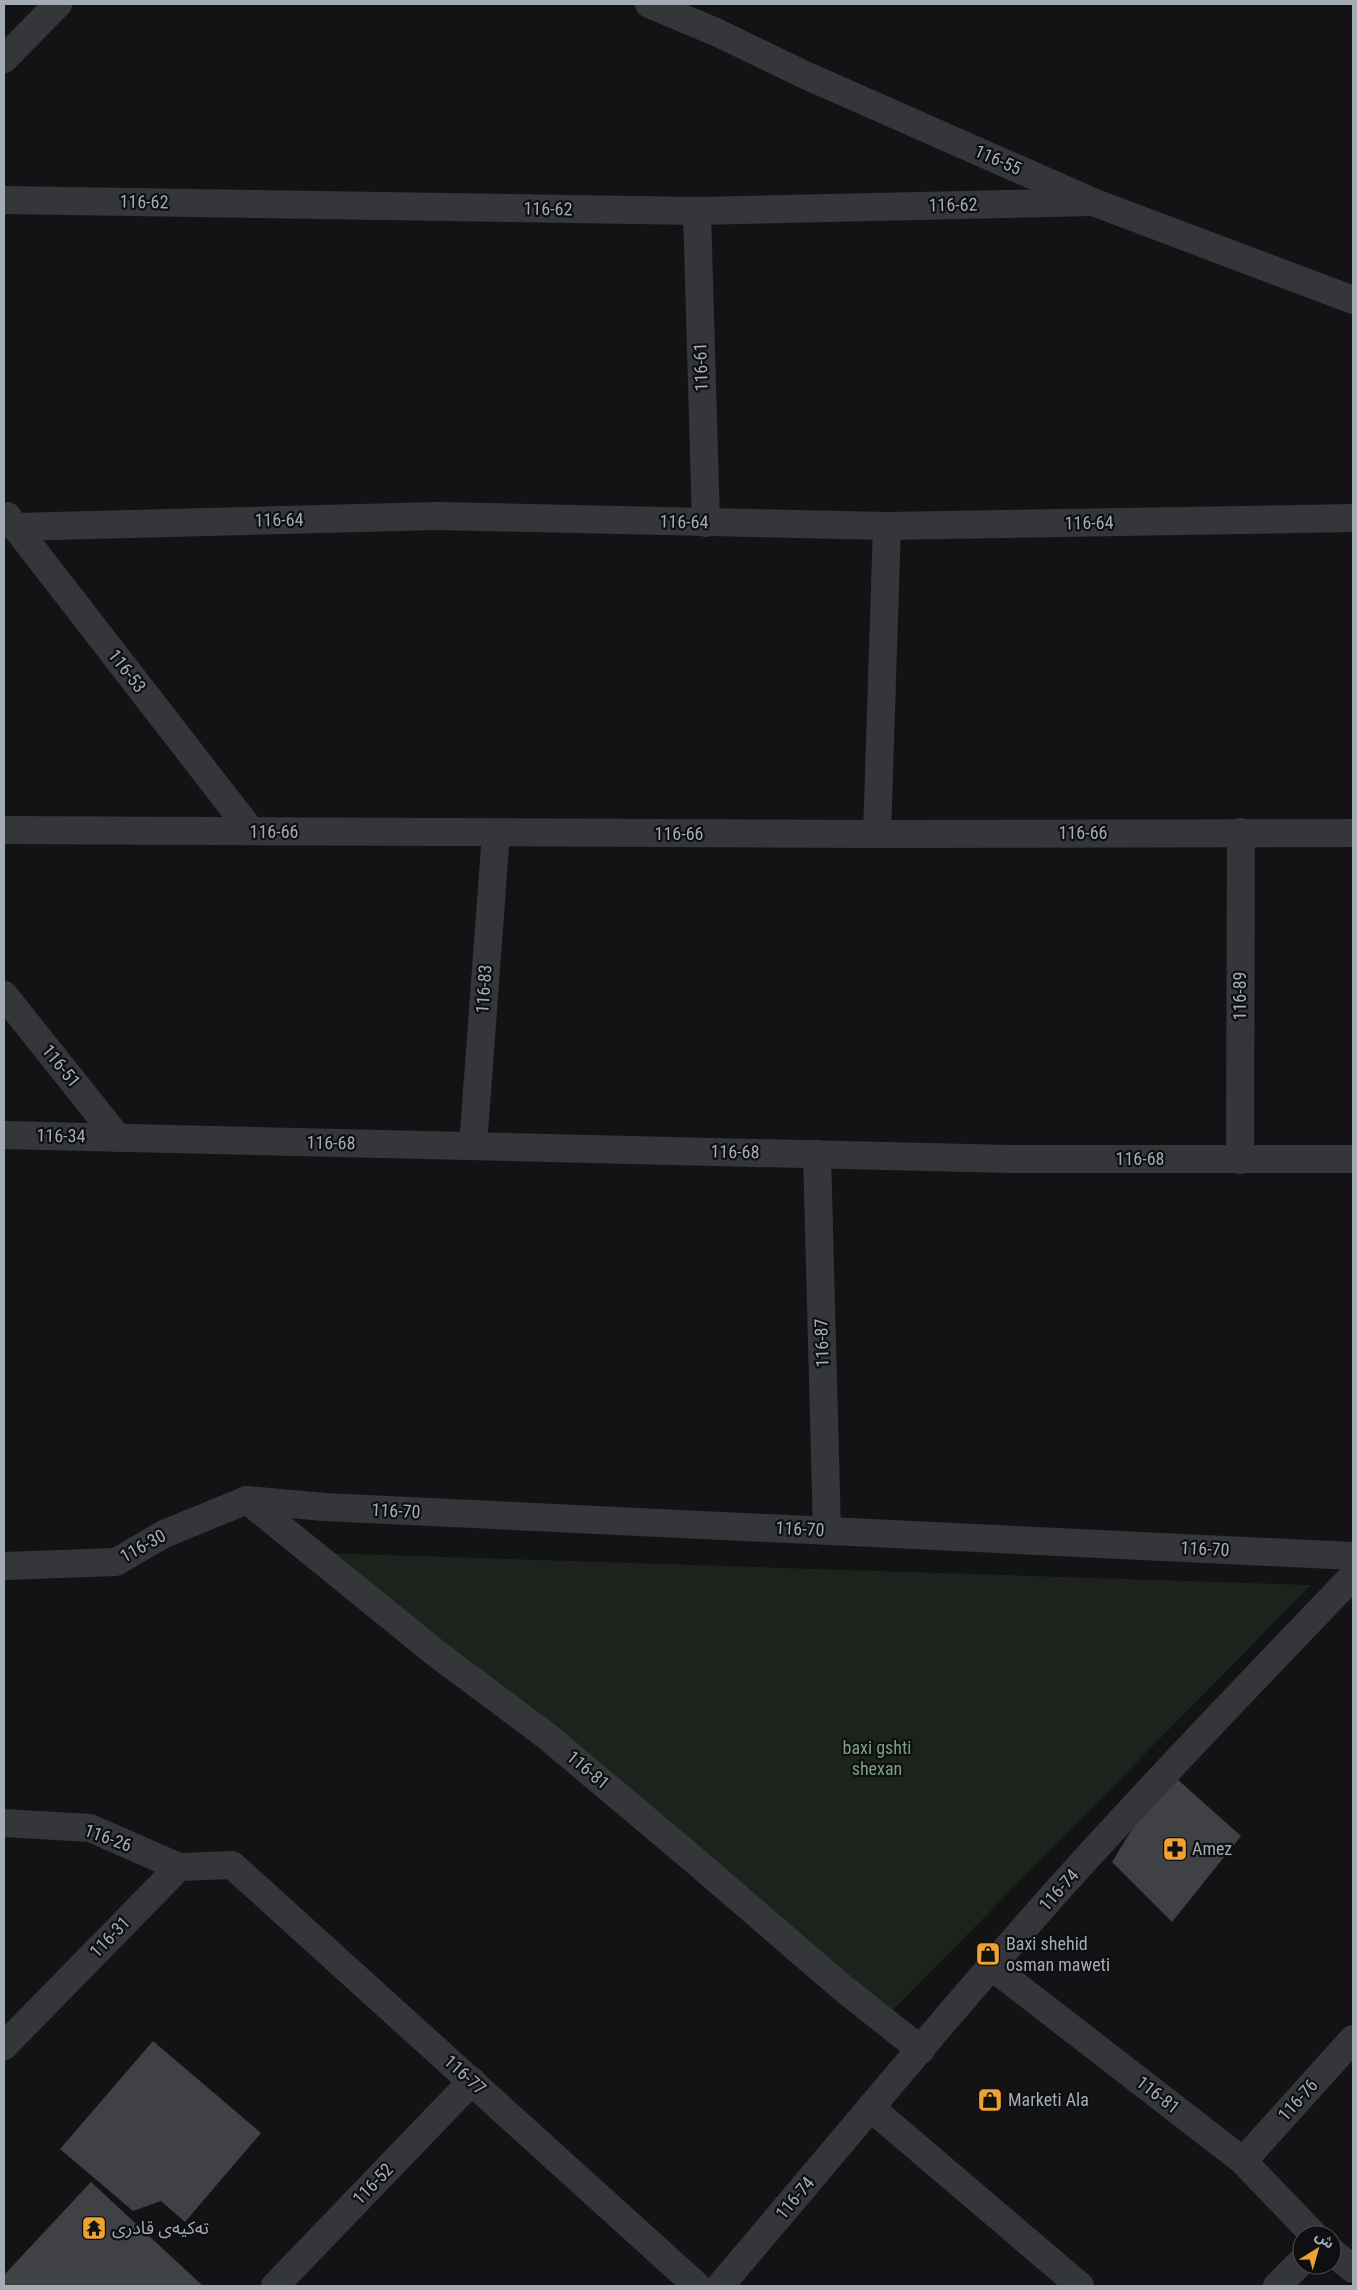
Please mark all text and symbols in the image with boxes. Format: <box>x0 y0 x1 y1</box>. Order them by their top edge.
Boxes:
street label: 116-55 <box>972 140 1025 179</box>
street label: 116-62 <box>119 191 169 212</box>
street label: 116-62 <box>928 194 978 215</box>
street label: 116-62 <box>523 198 573 219</box>
street label: 116-61 <box>689 342 712 392</box>
street label: 116-64 <box>254 509 304 530</box>
street label: 116-64 <box>659 511 709 532</box>
street label: 116-64 <box>1064 512 1114 533</box>
street label: 116-53 <box>104 645 151 696</box>
street label: 116-66 <box>250 821 298 842</box>
street label: 116-66 <box>1059 822 1107 843</box>
street label: 116-66 <box>655 823 703 844</box>
street label: 116-83 <box>471 964 496 1014</box>
street label: 116-89 <box>1229 972 1250 1020</box>
street label: 116-51 <box>38 1040 85 1091</box>
street label: 116-34 <box>36 1125 86 1146</box>
street label: 116-68 <box>306 1132 356 1153</box>
street label: 116-68 <box>710 1141 760 1162</box>
street label: 116-68 <box>1116 1148 1164 1169</box>
street label: 116-87 <box>810 1318 833 1368</box>
street label: 116-70 <box>371 1499 421 1522</box>
street label: 116-70 <box>775 1517 825 1540</box>
street label: 116-30 <box>116 1525 169 1567</box>
street label: 116-70 <box>1180 1537 1230 1560</box>
park label: baxi gshti shexan <box>843 1737 911 1779</box>
street label: 116-81 <box>563 1746 614 1793</box>
street label: 116-26 <box>82 1819 135 1856</box>
pharmacy icon: Amez <box>1162 1836 1188 1862</box>
place label: Amez <box>1192 1838 1232 1859</box>
street label: 116-74 <box>1034 1864 1083 1915</box>
street label: 116-31 <box>85 1912 134 1962</box>
place label: Baxi shehid osman maweti <box>1006 1933 1110 1975</box>
shop icon: Baxi shehid osman maweti <box>975 1941 1001 1967</box>
street label: 116-77 <box>440 2050 491 2099</box>
street label: 116-81 <box>1133 2071 1184 2118</box>
street label: 116-76 <box>1273 2074 1322 2125</box>
shop icon: Marketi Ala <box>977 2087 1003 2113</box>
place label: Marketi Ala <box>1008 2089 1089 2110</box>
street label: 116-52 <box>348 2159 397 2209</box>
street label: 116-74 <box>771 2172 818 2223</box>
temple icon: تەکیەی قادری <box>81 2215 107 2241</box>
place label: تەکیەی قادری <box>112 2217 209 2239</box>
north arrow <box>1292 2225 1342 2275</box>
text: ش <box>1312 2227 1337 2252</box>

